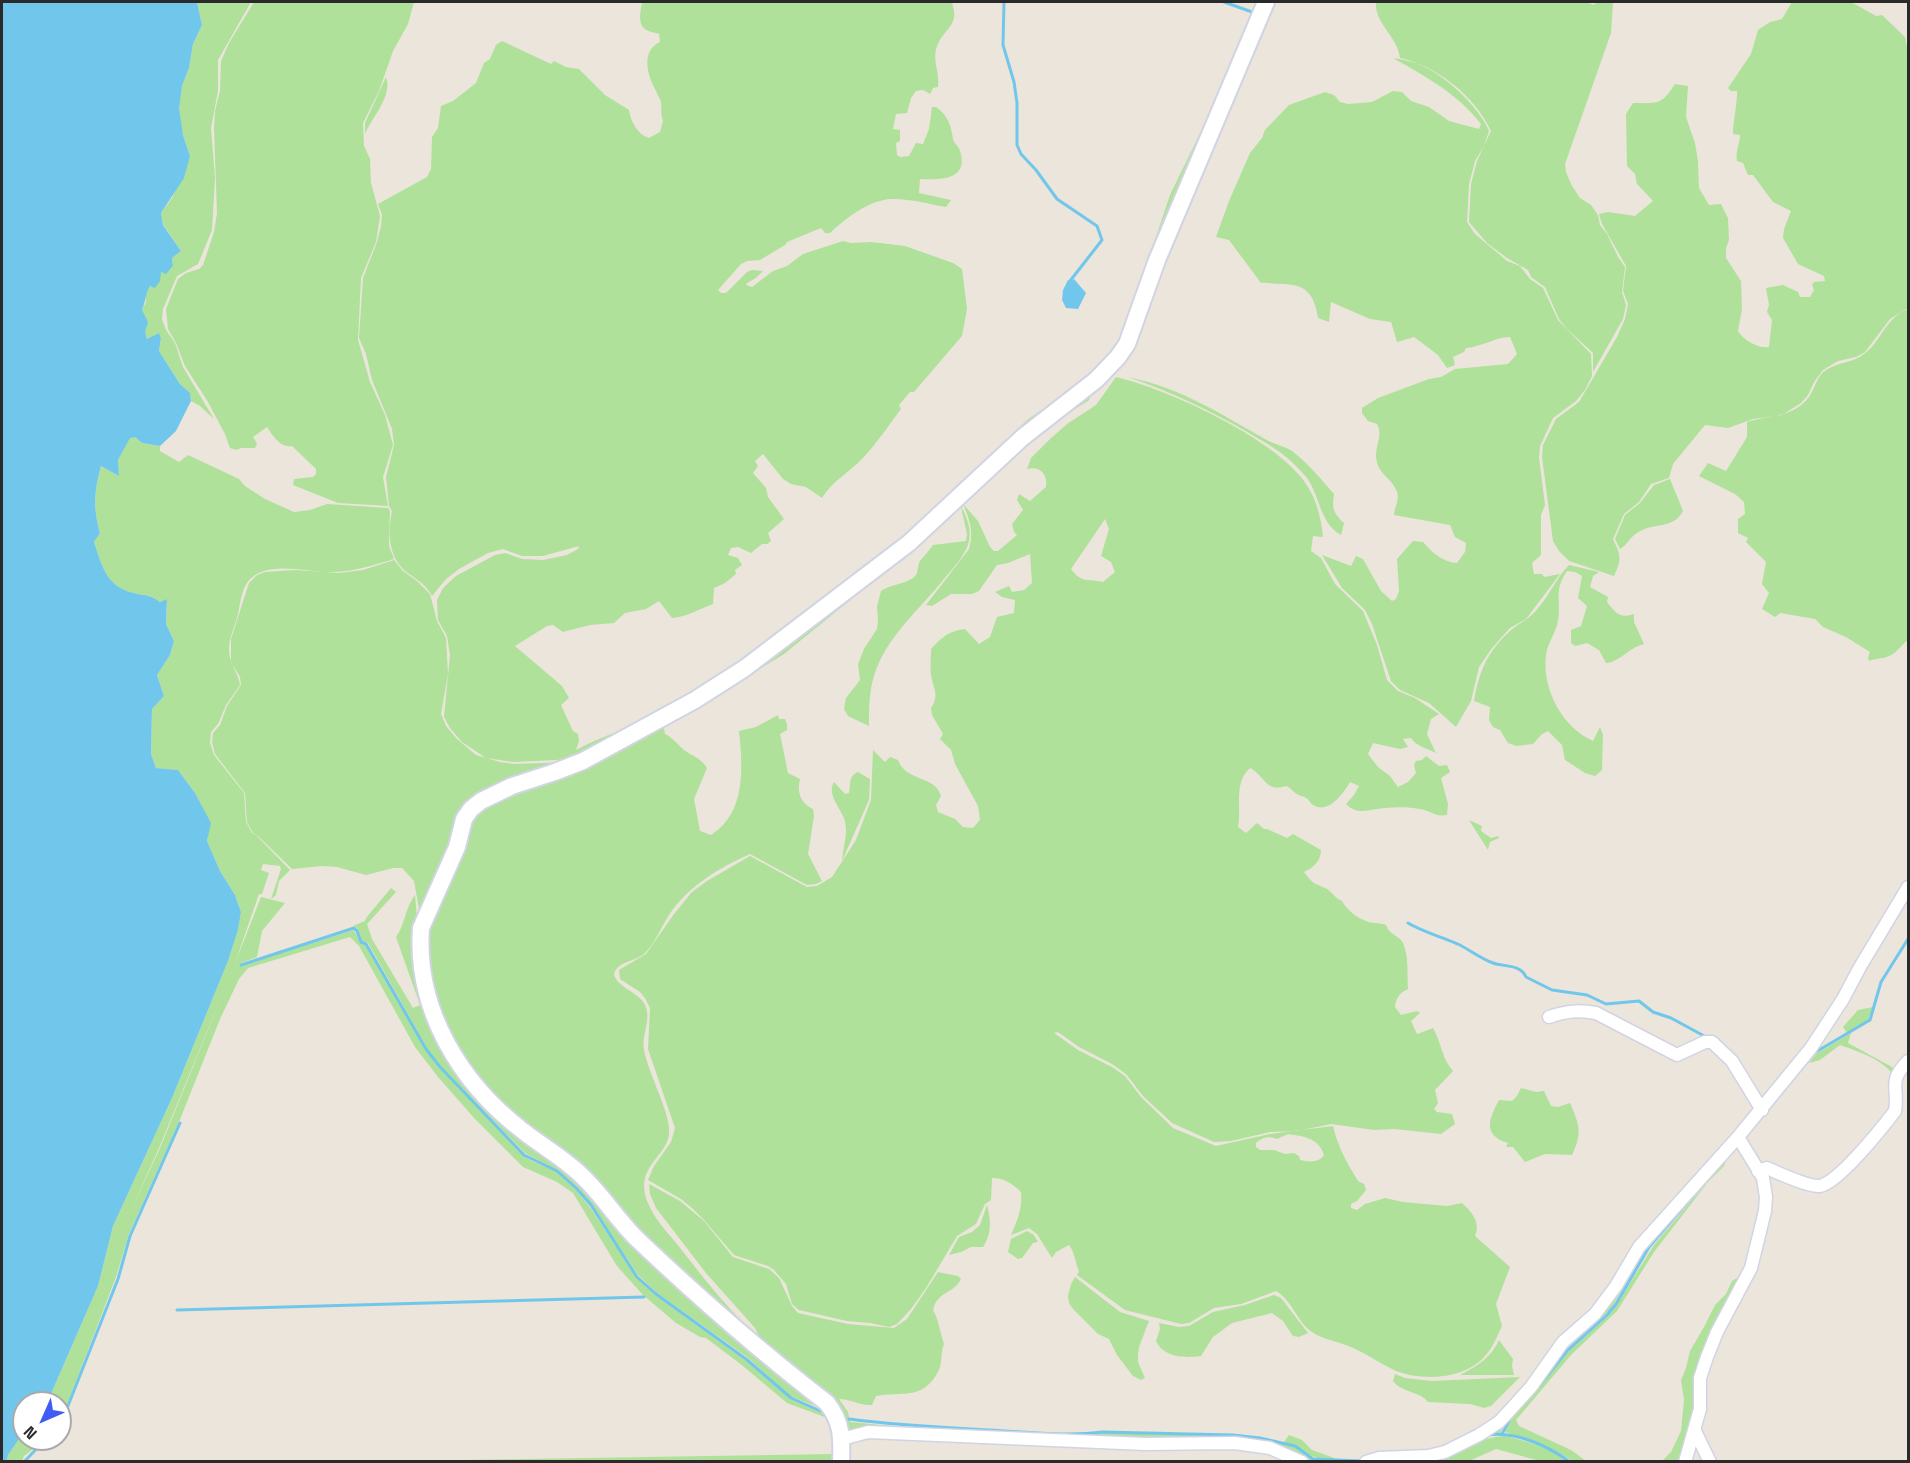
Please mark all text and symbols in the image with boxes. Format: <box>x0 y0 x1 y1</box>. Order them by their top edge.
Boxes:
north arrow <box>12 1391 72 1451</box>
text: N <box>19 1421 42 1444</box>

